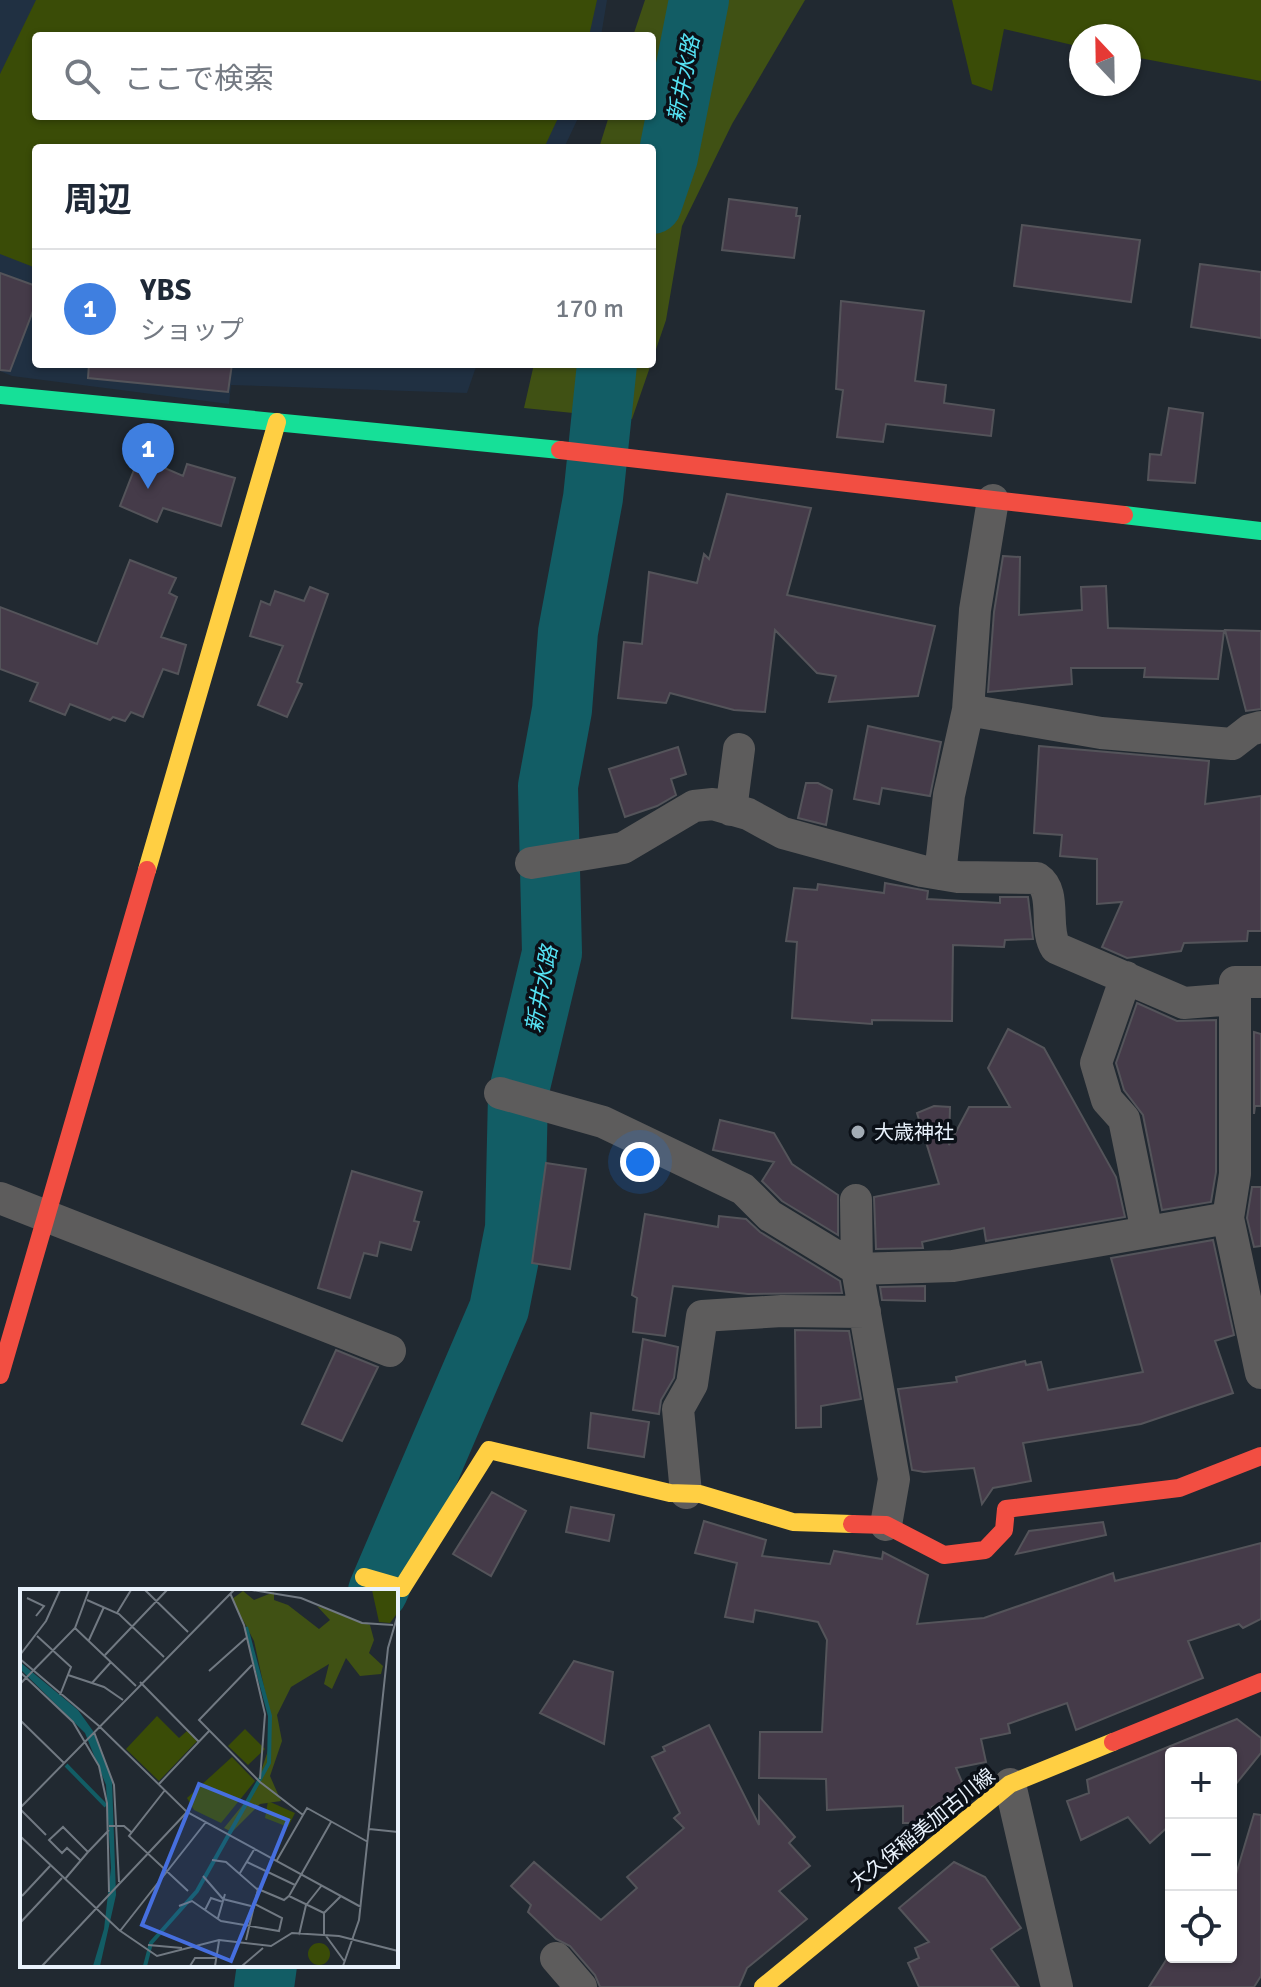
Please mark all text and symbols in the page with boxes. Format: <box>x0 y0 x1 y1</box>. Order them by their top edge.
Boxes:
north arrow <box>1069 24 1141 96</box>
water label: 新井水路 <box>662 31 706 125</box>
search box <box>32 32 656 120</box>
icon: search <box>60 54 104 98</box>
text: ここで検索 <box>124 61 274 98</box>
text: 周辺 <box>64 179 132 221</box>
text: YBS <box>140 272 191 309</box>
text: 1 <box>83 293 97 325</box>
text: 170 m <box>555 293 624 325</box>
text: ショップ <box>140 315 244 347</box>
pin: 1 <box>122 423 174 489</box>
water label: 新井水路 <box>520 941 564 1035</box>
place label: 大歳神社 <box>874 1120 954 1145</box>
marker: 大歳神社 <box>849 1123 867 1141</box>
your location <box>620 1142 660 1182</box>
inset map <box>20 1589 398 1967</box>
map controls <box>1165 1747 1237 1963</box>
button: + <box>1165 1747 1237 1819</box>
street label: 大久保稲美加古川線 <box>845 1763 1000 1896</box>
button: − <box>1165 1819 1237 1891</box>
button: locate <box>1165 1891 1237 1963</box>

